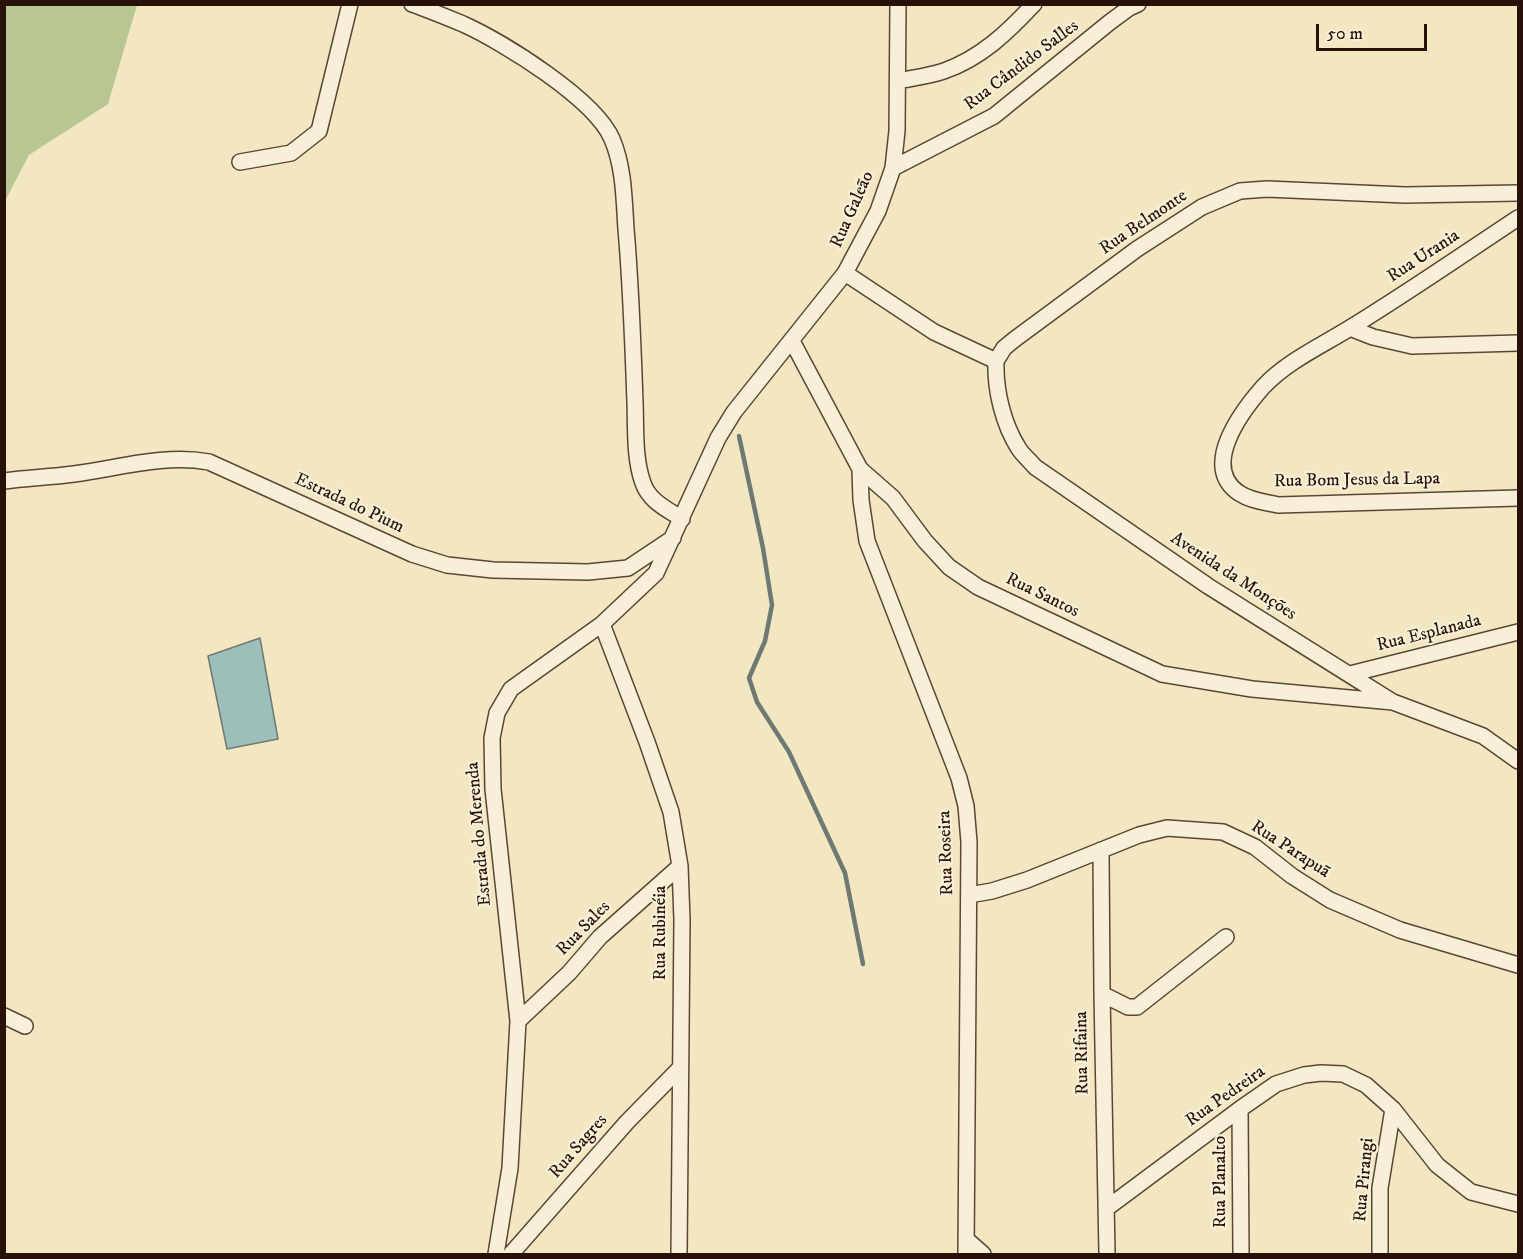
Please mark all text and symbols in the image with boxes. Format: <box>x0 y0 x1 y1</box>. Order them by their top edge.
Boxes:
scale bar <box>1319 12 1430 50</box>
street label: Rua Cândido Salles <box>961 16 1083 116</box>
text: 50 m <box>1327 23 1363 45</box>
street label: Rua Galeão <box>827 168 879 252</box>
street label: Rua Belmonte <box>1096 186 1192 260</box>
street label: Rua Urania <box>1384 226 1464 288</box>
street label: Estrada do Pium <box>291 469 407 539</box>
street label: Rua Bom Jesus da Lapa <box>1274 469 1440 493</box>
street label: Avenida da Monções <box>1166 528 1300 626</box>
street label: Rua Santos <box>1002 569 1082 623</box>
street label: Rua Esplanada <box>1375 611 1483 657</box>
street label: Estrada do Merenda <box>463 761 497 907</box>
street label: Rua Roseira <box>935 810 959 896</box>
street label: Rua Parapuã <box>1246 816 1334 884</box>
street label: Rua Rubinéia <box>650 886 672 980</box>
street label: Rua Sales <box>553 897 615 961</box>
street label: Rua Rifaina <box>1071 1011 1095 1095</box>
street label: Rua Pedreira <box>1182 1062 1270 1132</box>
street label: Rua Sagres <box>545 1110 613 1184</box>
street label: Rua Planalto <box>1210 1136 1232 1228</box>
street label: Rua Pirangi <box>1351 1137 1379 1223</box>

